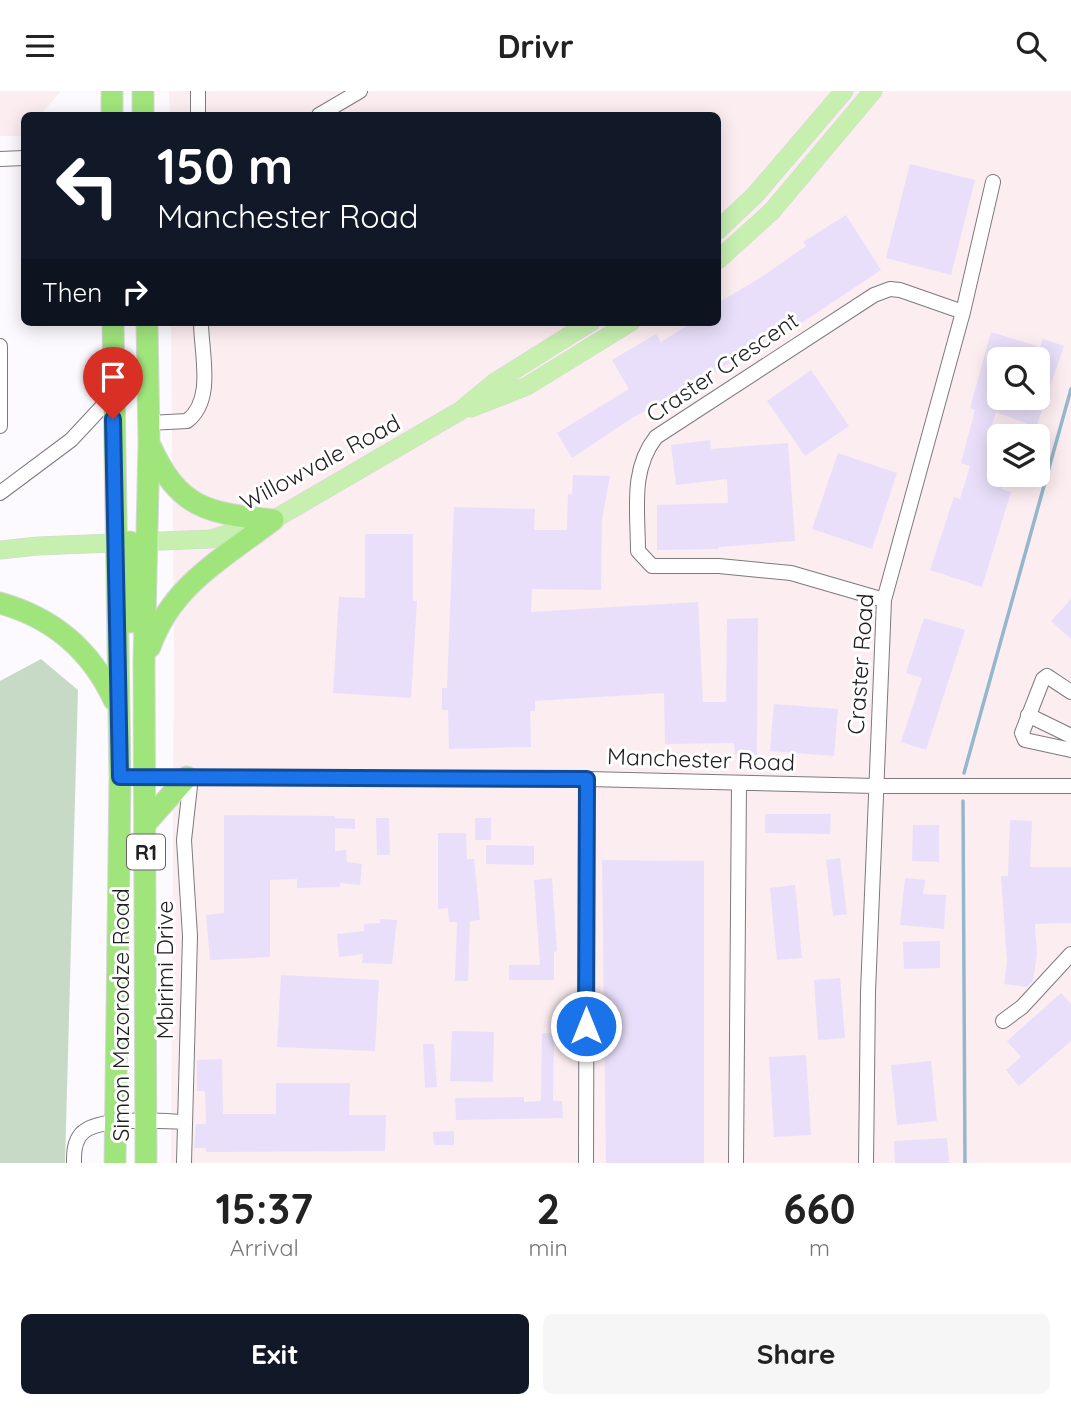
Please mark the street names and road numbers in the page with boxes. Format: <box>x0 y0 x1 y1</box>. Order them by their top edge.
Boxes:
street label: Craster Crescent <box>640 305 804 429</box>
street label: Willowvale Road <box>235 408 405 516</box>
street label: Craster Road <box>841 593 879 735</box>
street label: Manchester Road <box>607 741 795 777</box>
road number: R1 <box>127 835 165 869</box>
street label: Simon Mazorodze Road <box>106 888 135 1142</box>
street label: Mbirimi Drive <box>150 900 179 1040</box>

